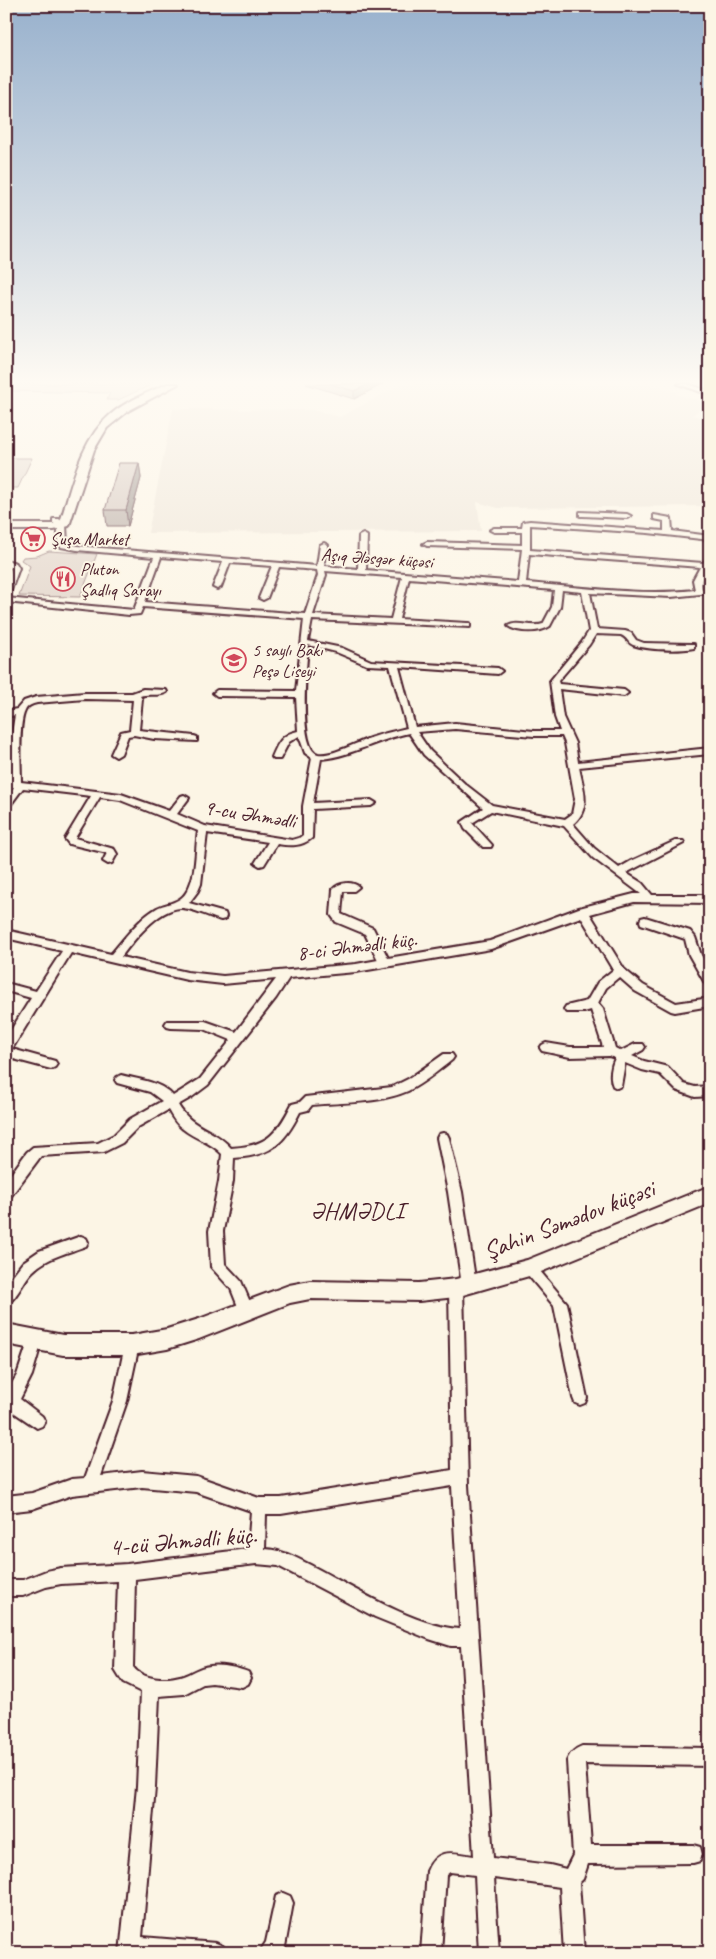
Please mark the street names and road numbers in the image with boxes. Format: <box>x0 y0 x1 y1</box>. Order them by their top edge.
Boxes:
street label: Aşıq Ələsgər küçəsi <box>321 543 436 573</box>
street label: 9-cu Əhmədli <box>202 794 301 835</box>
street label: 8-ci Əhmədli küç. <box>296 926 419 966</box>
street label: Şahin Səmədov küçəsi <box>479 1172 662 1267</box>
street label: 4-cü Əhmədli küç. <box>108 1519 258 1563</box>

